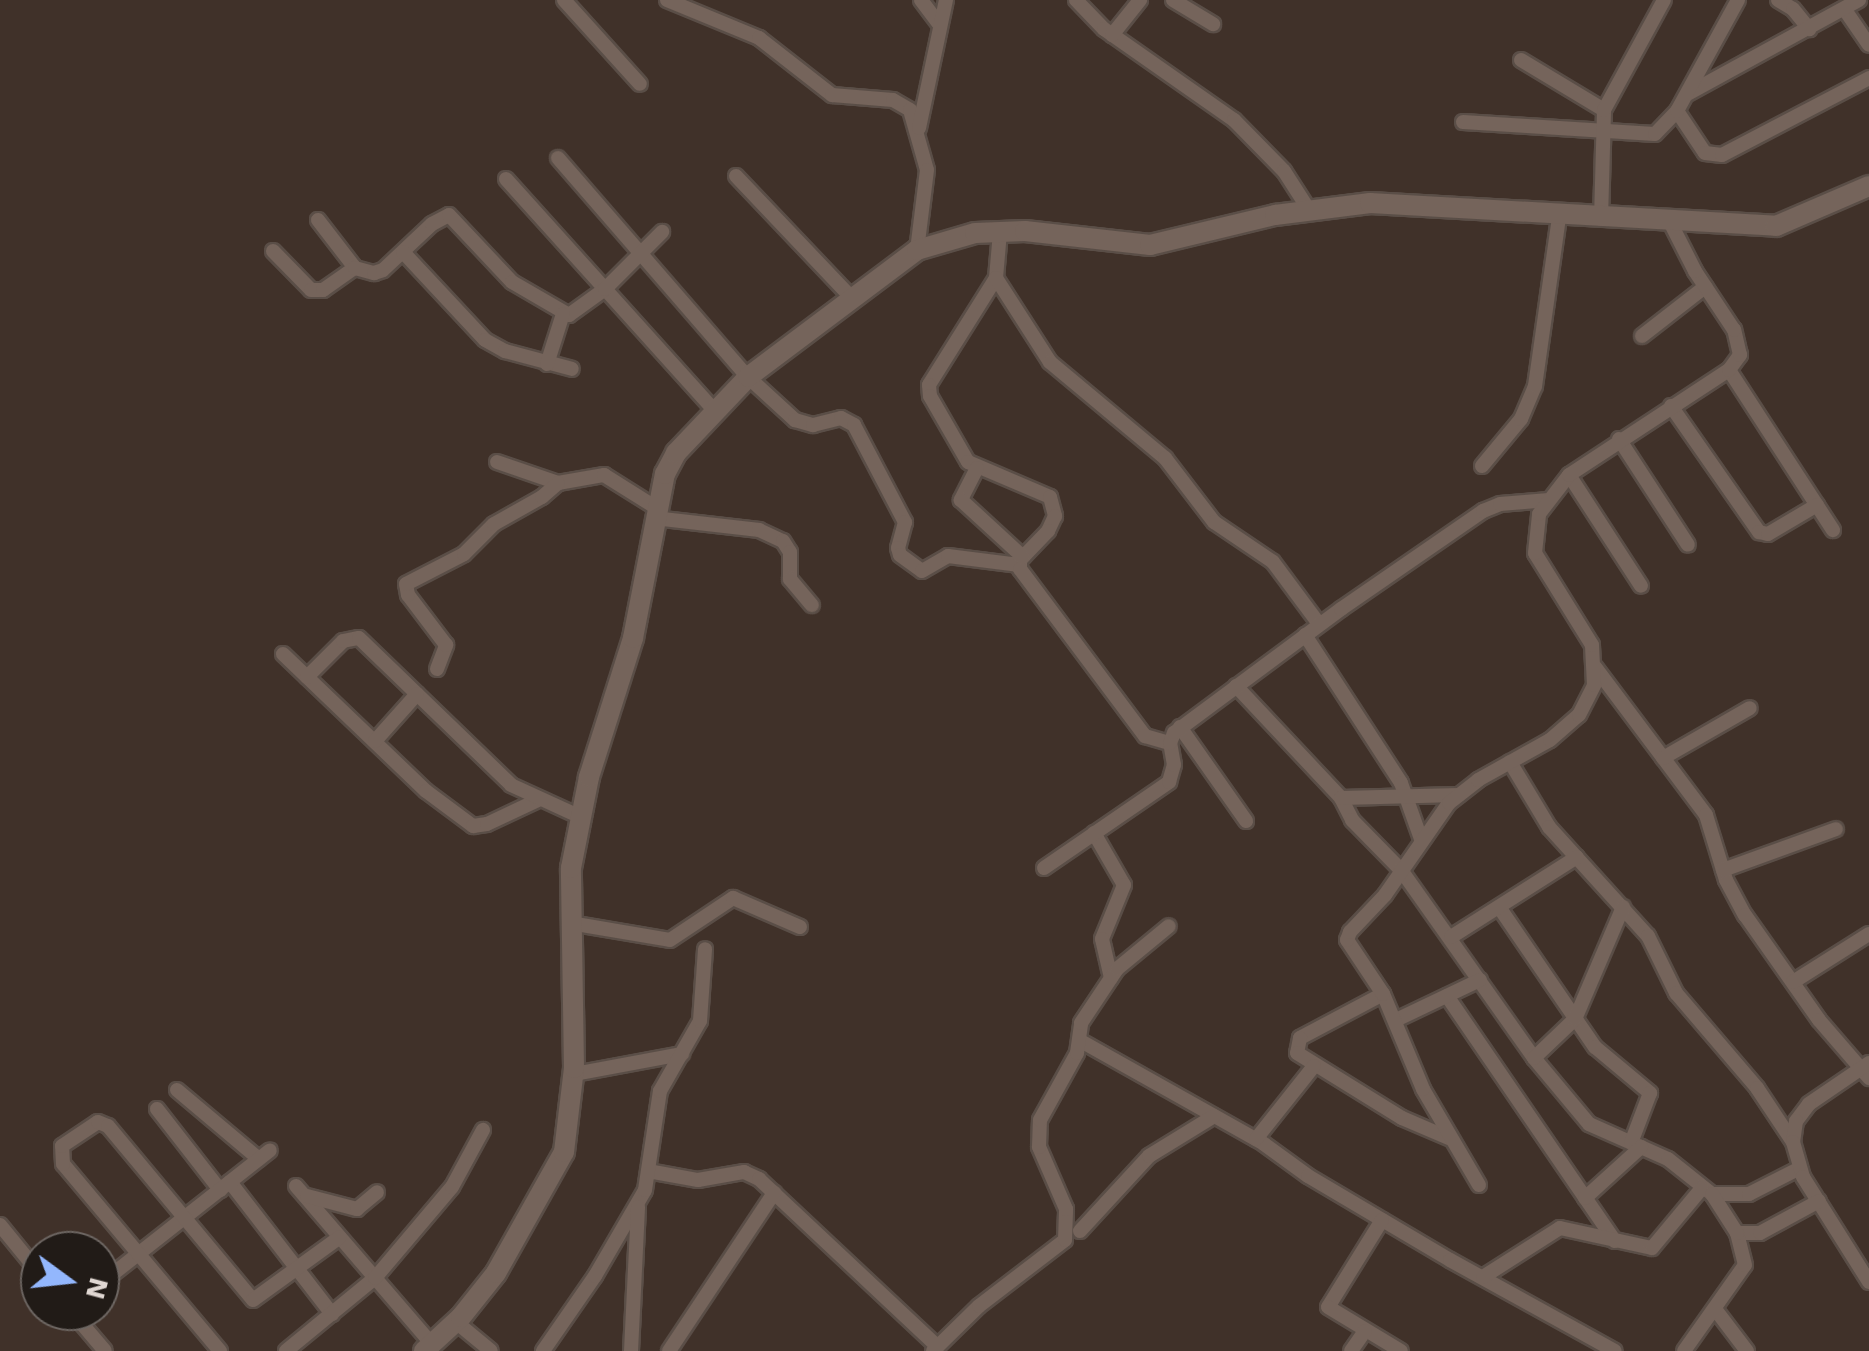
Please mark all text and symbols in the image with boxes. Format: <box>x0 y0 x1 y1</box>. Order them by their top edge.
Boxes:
north arrow <box>20 1231 120 1331</box>
text: N <box>79 1274 116 1303</box>

